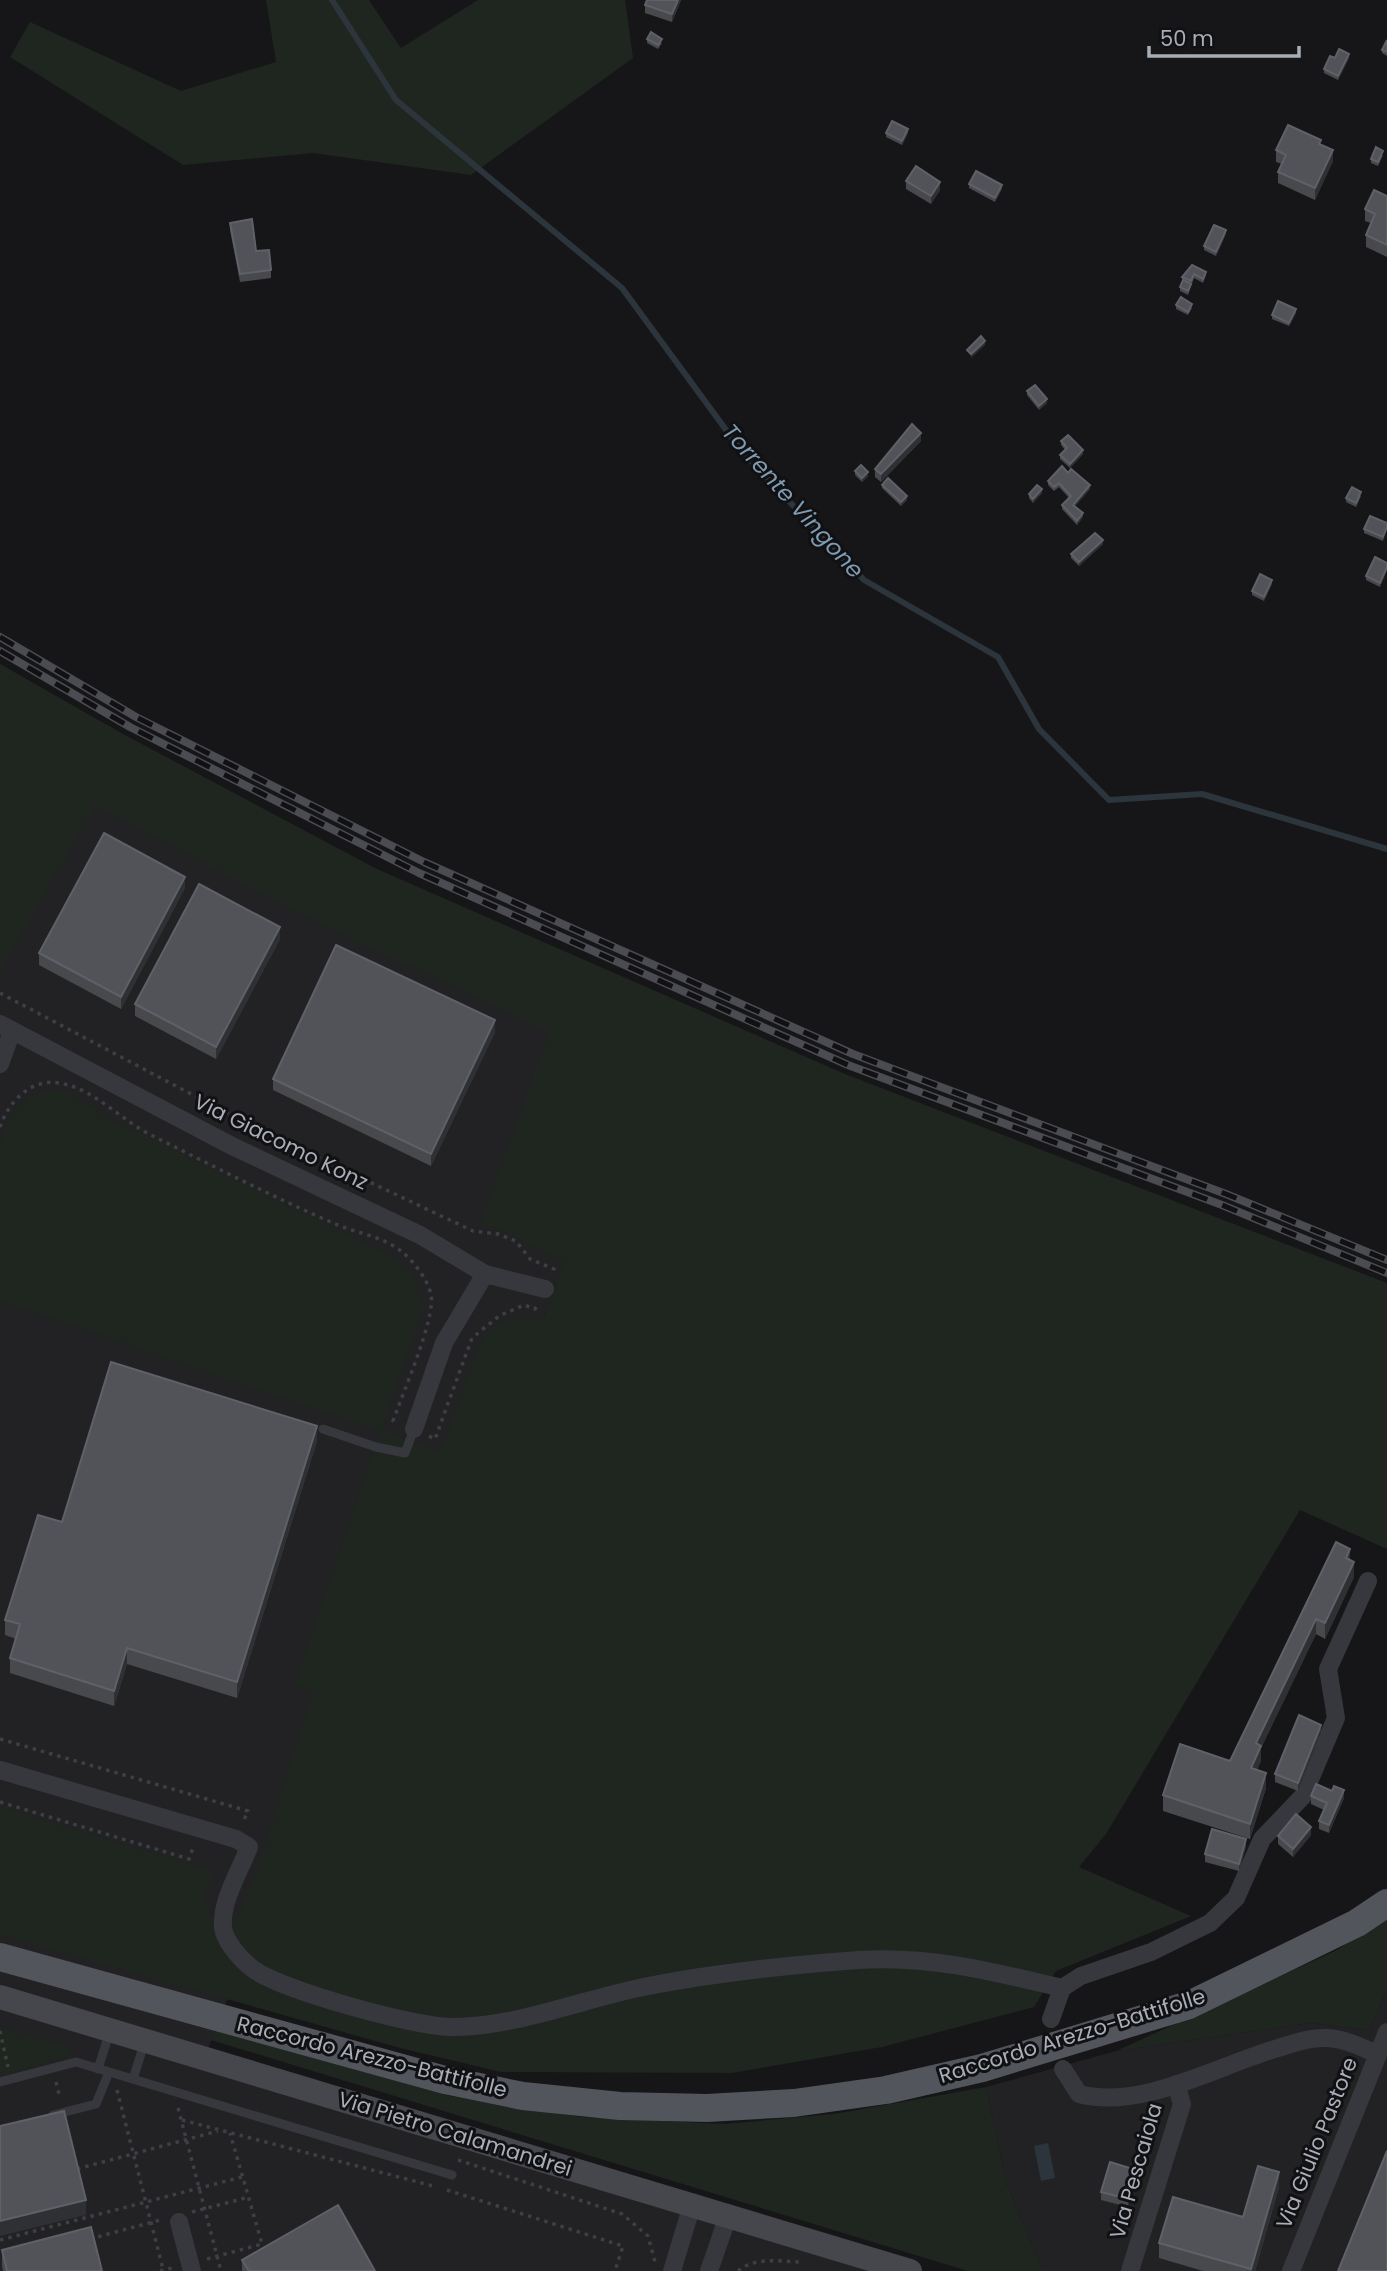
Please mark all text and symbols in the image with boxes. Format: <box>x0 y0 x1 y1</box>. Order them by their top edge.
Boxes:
scale bar <box>1149 14 1300 58</box>
text: 50 m <box>1160 24 1214 53</box>
water label: Torrente Vingone <box>715 417 871 585</box>
street label: Via Giacomo Konz <box>189 1087 373 1196</box>
street label: Raccordo Arezzo-Battifolle <box>935 1981 1209 2090</box>
street label: Raccordo Arezzo-Battifolle <box>234 2009 510 2104</box>
street label: Via Giulio Pastore <box>1269 2053 1364 2233</box>
street label: Via Pietro Calamandrei <box>335 2084 576 2183</box>
street label: Via Pescaiola <box>1102 2099 1169 2242</box>

